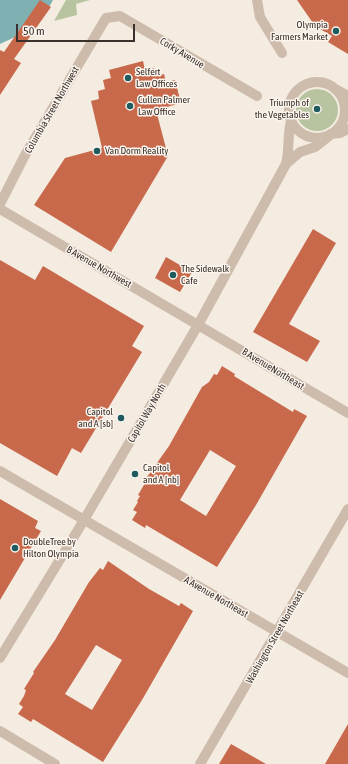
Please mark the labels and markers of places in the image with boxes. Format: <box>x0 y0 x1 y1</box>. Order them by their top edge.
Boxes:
place label: Olympia Farmers Market <box>271 19 328 42</box>
marker: Olympia Farmers Market <box>331 26 341 36</box>
place label: Selfert Law Offices <box>136 66 177 90</box>
marker: Selfert Law Offices <box>123 73 133 83</box>
place label: Cullen Palmer Law Office <box>138 94 190 118</box>
place label: Triumph of the Vegetables <box>255 97 309 120</box>
marker: Cullen Palmer Law Office <box>125 101 135 111</box>
marker: Triumph of the Vegetables <box>312 104 322 114</box>
place label: Van Dorm Reality <box>105 145 168 157</box>
marker: Van Dorm Reality <box>92 146 102 156</box>
place label: The Sidewalk Cafe <box>181 263 229 286</box>
marker: The Sidewalk Cafe <box>168 270 178 280</box>
place label: Capitol and A [sb] <box>78 406 113 430</box>
marker: Capitol and A [sb] <box>116 413 126 423</box>
place label: Capitol and A [nb] <box>143 462 179 486</box>
marker: Capitol and A [nb] <box>130 469 140 479</box>
place label: DoubleTree by Hilton Olympia <box>23 536 79 560</box>
marker: DoubleTree by Hilton Olympia <box>10 543 20 553</box>

